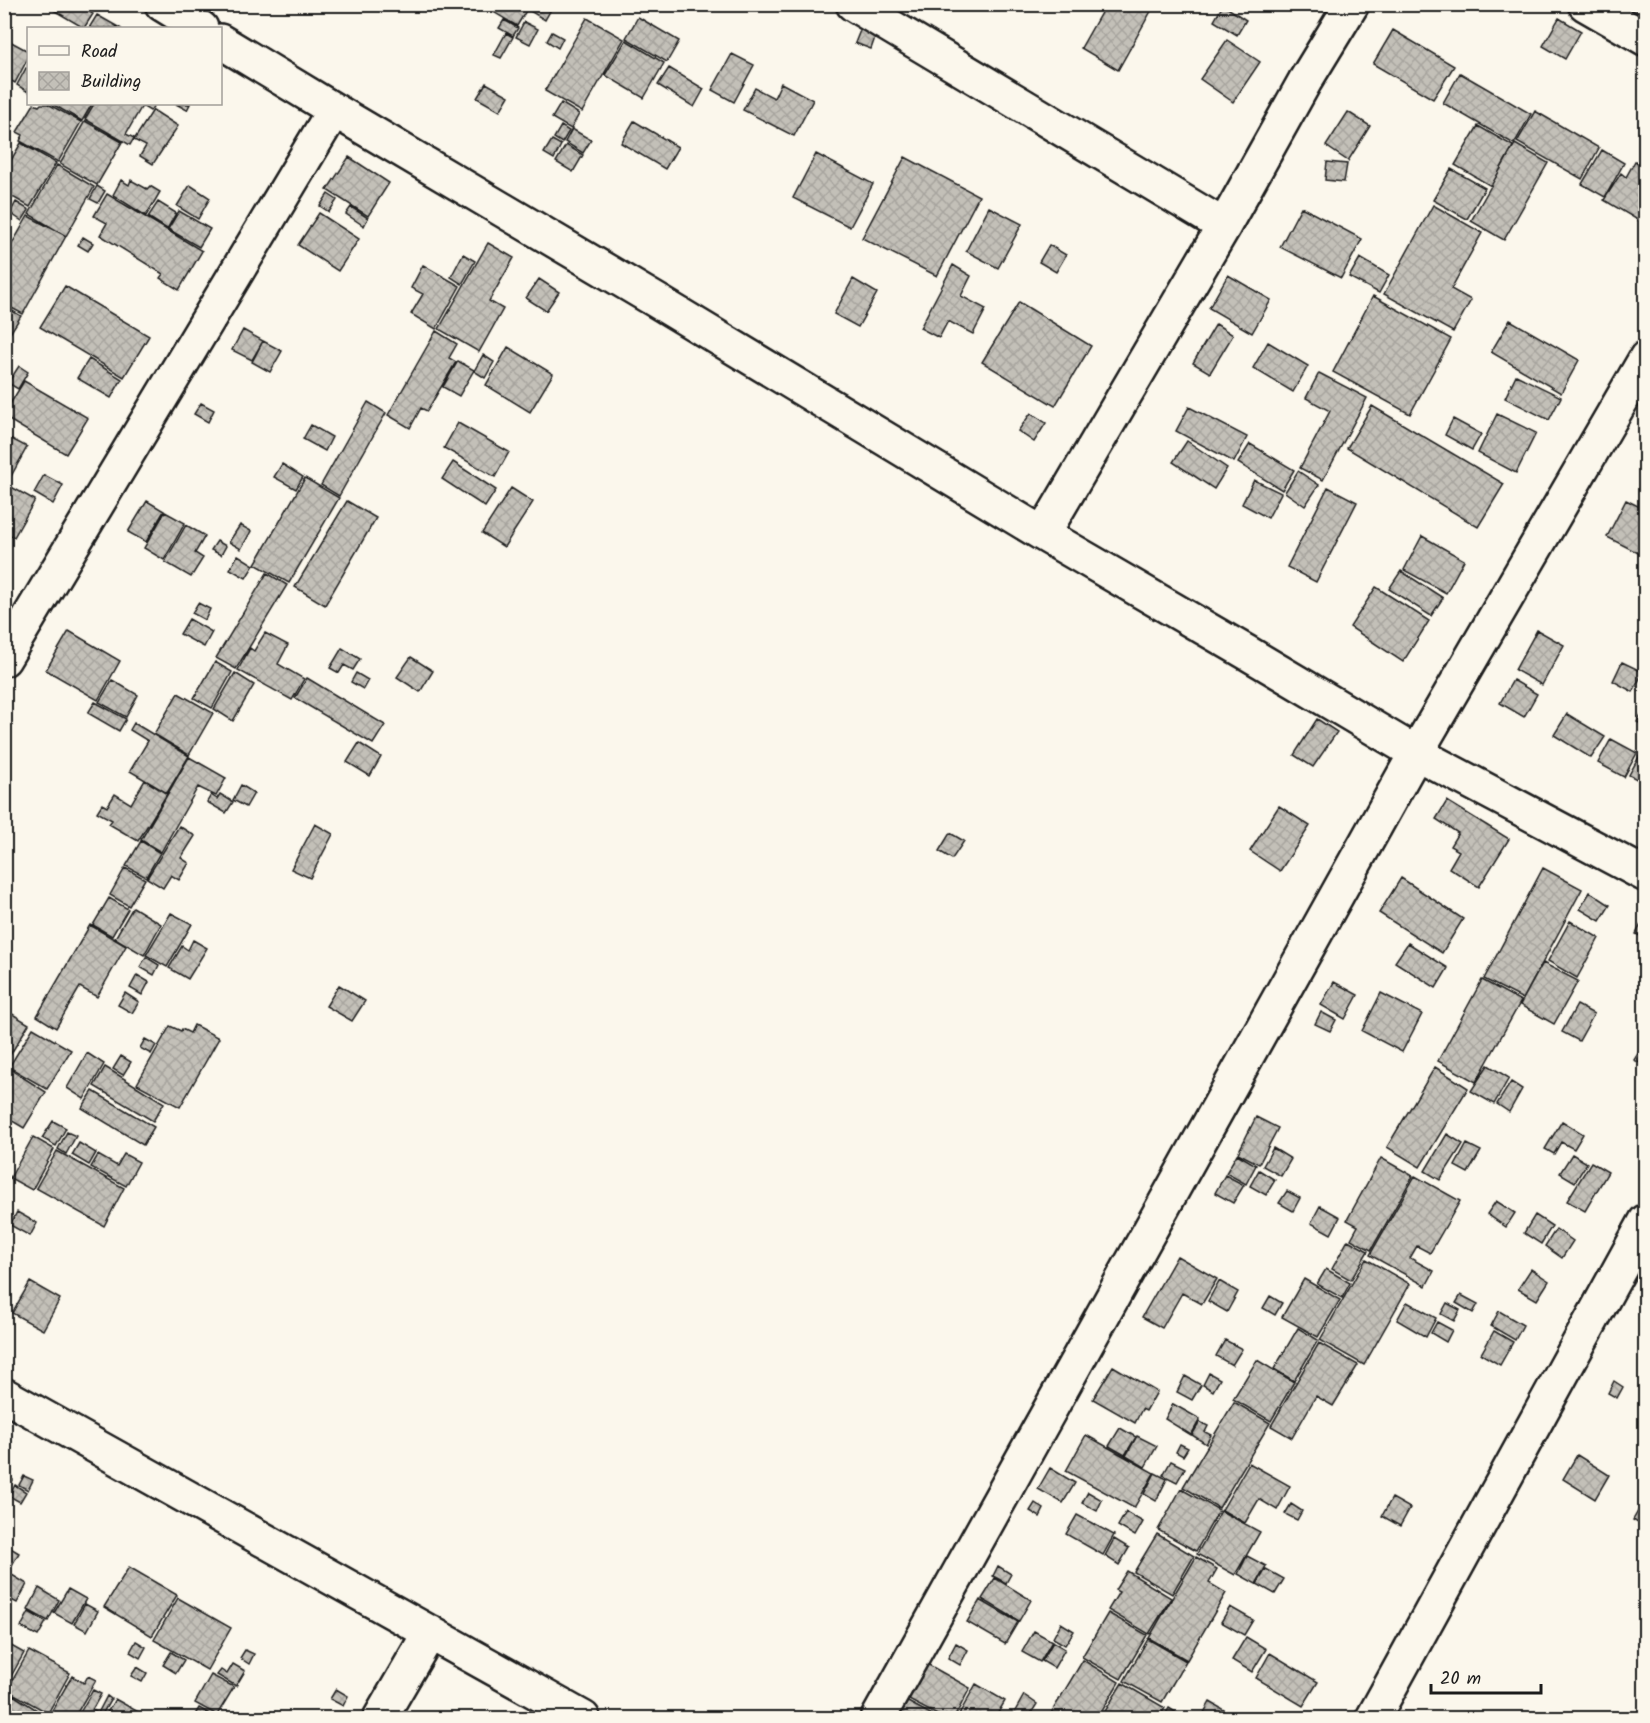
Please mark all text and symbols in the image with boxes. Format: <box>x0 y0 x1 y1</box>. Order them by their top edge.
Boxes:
legend <box>27 27 222 105</box>
text: Road <box>81 38 118 67</box>
text: Building <box>81 68 141 97</box>
scale bar <box>1431 1657 1540 1695</box>
text: 20 m <box>1440 1665 1481 1694</box>

